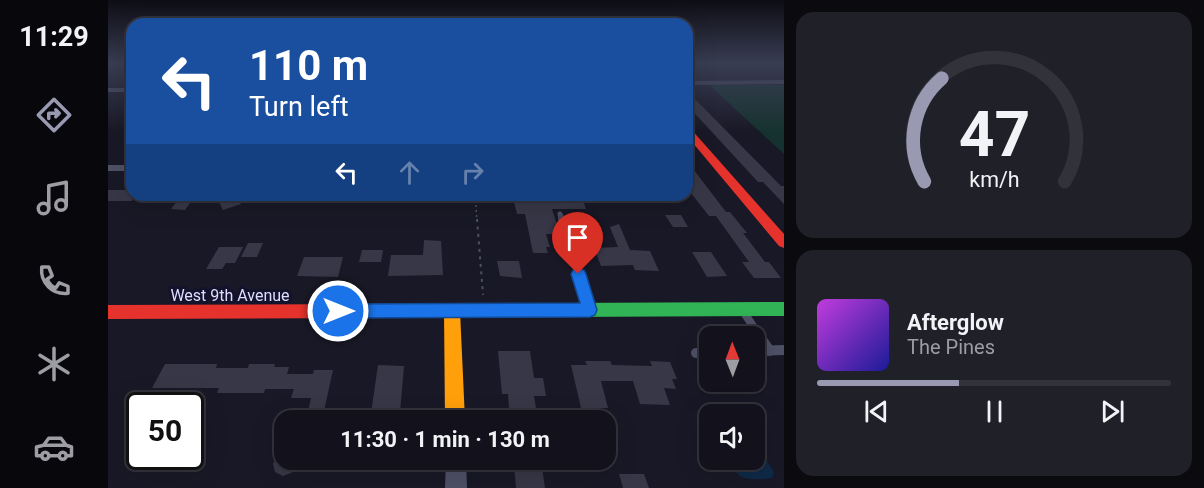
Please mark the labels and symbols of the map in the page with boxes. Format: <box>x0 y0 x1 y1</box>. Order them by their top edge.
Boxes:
pin <box>552 212 603 274</box>
position arrow <box>306 279 370 343</box>
street label: West 9th Avenue <box>170 286 290 305</box>
north arrow <box>699 326 765 392</box>
speed limit sign: 50 <box>126 392 204 470</box>

